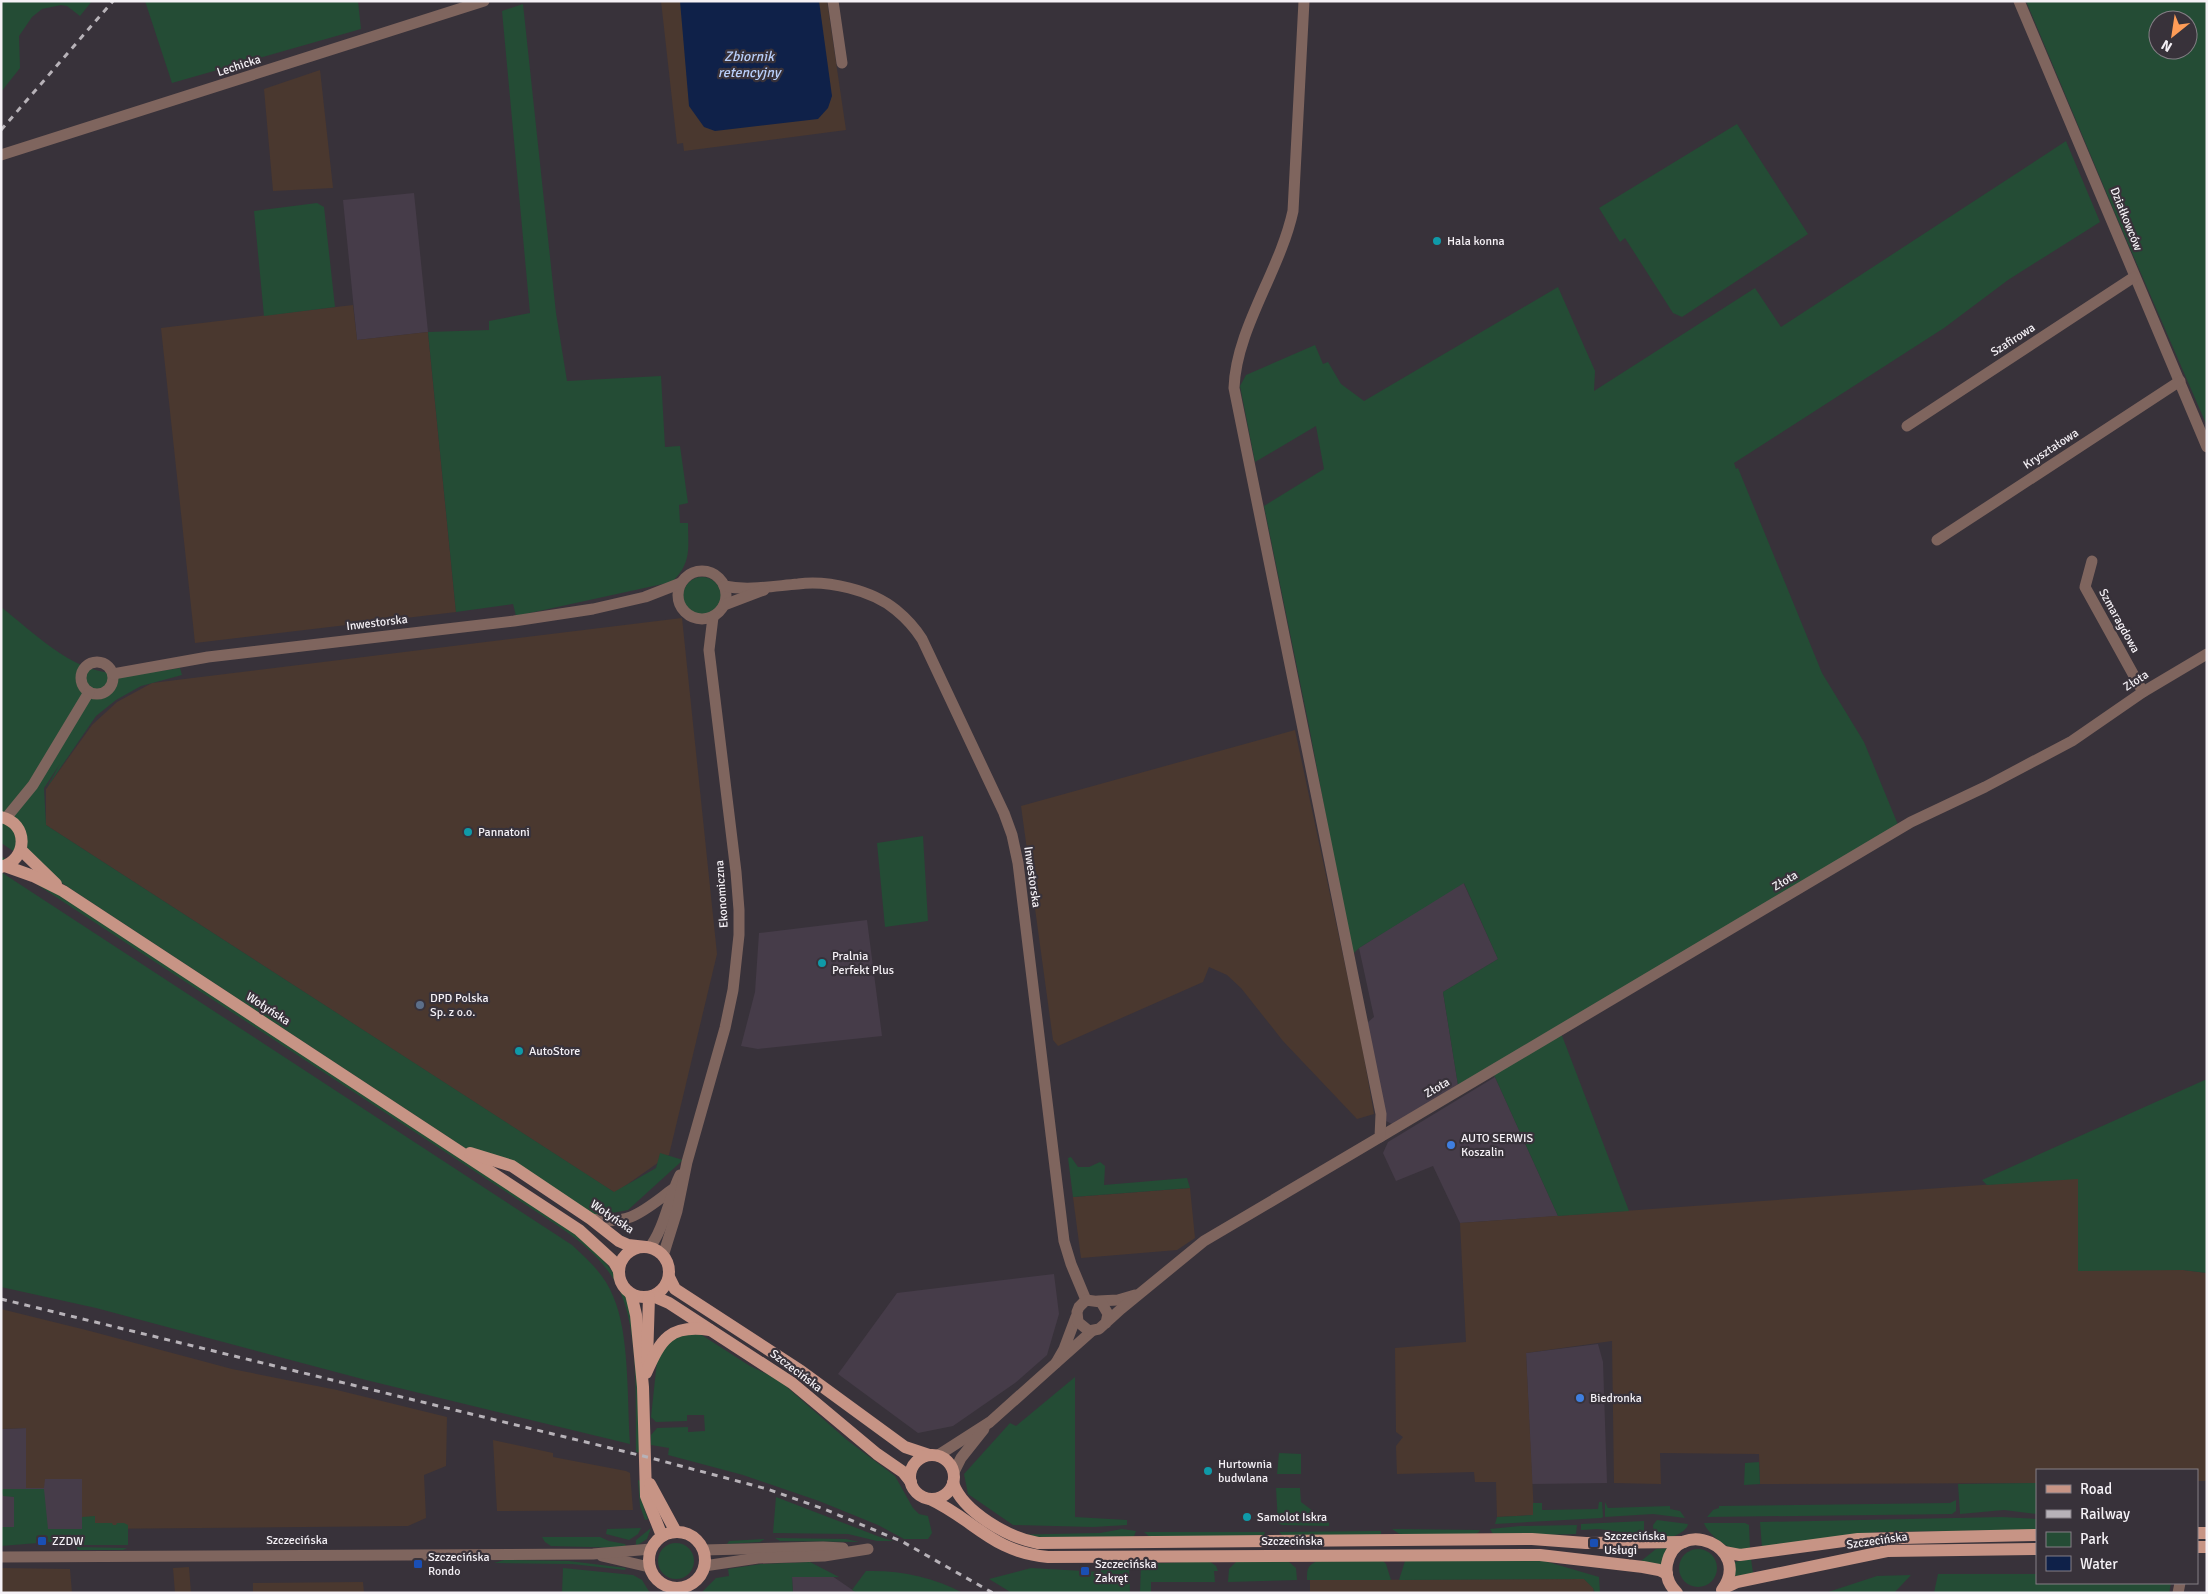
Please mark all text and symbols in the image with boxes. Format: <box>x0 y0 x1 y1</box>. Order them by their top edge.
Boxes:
north arrow <box>2148 10 2198 60</box>
text: N <box>2158 36 2175 56</box>
water label: Zbiornik retencyjny <box>718 48 783 81</box>
street label: Lechicka <box>215 52 263 80</box>
street label: Działkowców <box>2106 185 2146 253</box>
place label: Hala konna <box>1447 234 1505 249</box>
marker: Hala konna <box>1431 235 1443 247</box>
street label: Szafirowa <box>1988 320 2038 360</box>
street label: Kryształowa <box>2020 426 2082 472</box>
street label: Szmaragdowa <box>2095 586 2143 656</box>
street label: Inwestorska <box>345 612 409 634</box>
street label: Złota <box>2121 667 2151 695</box>
place label: Pannatoni <box>478 825 530 840</box>
marker: Pannatoni <box>462 826 474 838</box>
street label: Inwestorska <box>1020 845 1044 909</box>
street label: Ekonomiczna <box>712 860 732 928</box>
street label: Złota <box>1769 868 1801 894</box>
place label: Pralnia Perfekt Plus <box>832 949 894 978</box>
marker: Pralnia Perfekt Plus <box>816 957 828 969</box>
street label: Wołyńska <box>243 989 293 1029</box>
place label: DPD Polska Sp. z o.o. <box>430 991 489 1020</box>
marker: DPD Polska Sp. z o.o. <box>414 999 426 1011</box>
place label: AutoStore <box>529 1044 580 1059</box>
marker: AutoStore <box>513 1045 525 1057</box>
street label: Złota <box>1421 1075 1453 1101</box>
place label: AUTO SERWIS Koszalin <box>1461 1131 1534 1160</box>
marker: AUTO SERWIS Koszalin <box>1445 1139 1457 1151</box>
street label: Wołyńska <box>587 1197 637 1237</box>
street label: Szczecińska <box>767 1346 825 1396</box>
place label: Biedronka <box>1590 1391 1642 1406</box>
marker: Biedronka <box>1574 1392 1586 1404</box>
place label: Hurtownia budwlana <box>1218 1457 1272 1486</box>
marker: Hurtownia budwlana <box>1202 1465 1214 1477</box>
legend <box>2036 1469 2198 1584</box>
text: Road <box>2080 1480 2112 1498</box>
text: Railway <box>2080 1505 2130 1523</box>
place label: Samolot Iskra <box>1257 1510 1327 1525</box>
marker: Samolot Iskra <box>1241 1511 1253 1523</box>
place label: Szczecińska Usługi <box>1604 1529 1666 1558</box>
street label: Szczecińska <box>1845 1529 1909 1553</box>
text: Park <box>2080 1530 2109 1548</box>
street label: Szczecińska <box>266 1533 328 1548</box>
place label: ZZDW <box>52 1534 83 1549</box>
street label: Szczecińska <box>1261 1534 1323 1549</box>
marker: ZZDW <box>36 1535 48 1547</box>
marker: Szczecińska Usługi <box>1588 1537 1600 1549</box>
place label: Szczecińska Rondo <box>428 1550 490 1579</box>
text: Water <box>2080 1555 2118 1573</box>
place label: Szczecińska Zakręt <box>1095 1557 1157 1586</box>
marker: Szczecińska Rondo <box>412 1558 424 1570</box>
marker: Szczecińska Zakręt <box>1079 1565 1091 1577</box>

